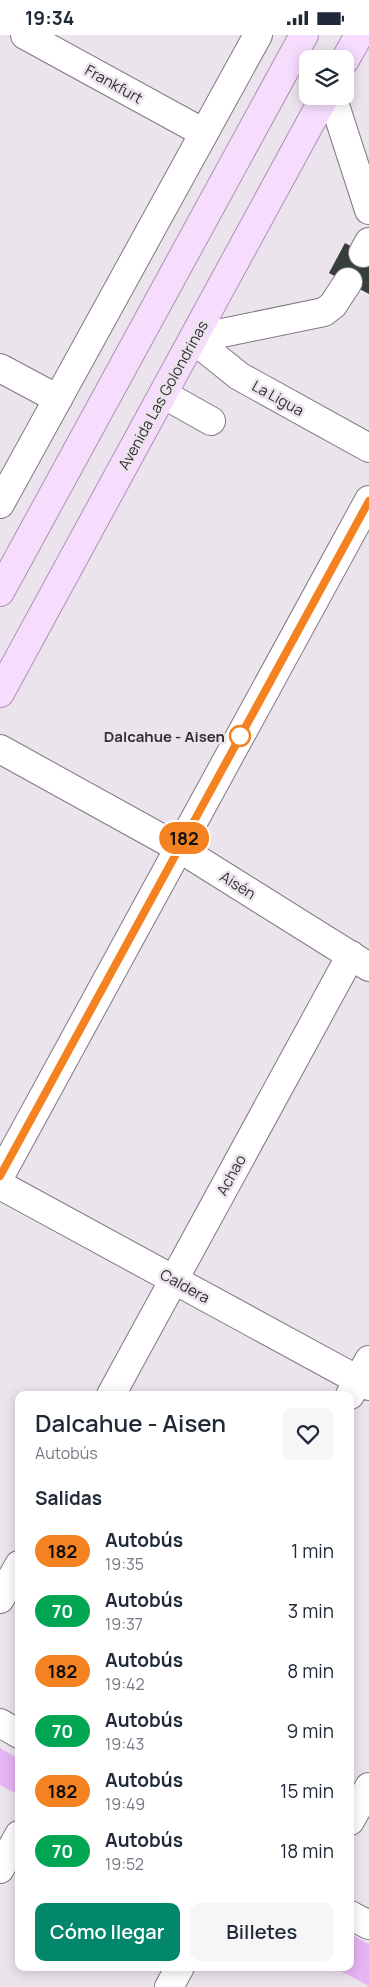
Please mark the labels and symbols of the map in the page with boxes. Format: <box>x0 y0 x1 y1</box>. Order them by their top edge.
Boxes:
street label: Frankfurt <box>81 60 147 108</box>
street label: Avenida Las Golondrinas <box>113 316 213 473</box>
street label: La Ligua <box>248 375 308 421</box>
marker: Dalcahue - Aisen <box>229 725 251 747</box>
place label: Dalcahue - Aisen <box>104 726 225 747</box>
line badge: 182 <box>155 822 213 854</box>
street label: Aisén <box>216 866 260 904</box>
street label: Achao <box>211 1151 251 1199</box>
street label: Caldera <box>156 1264 214 1308</box>

